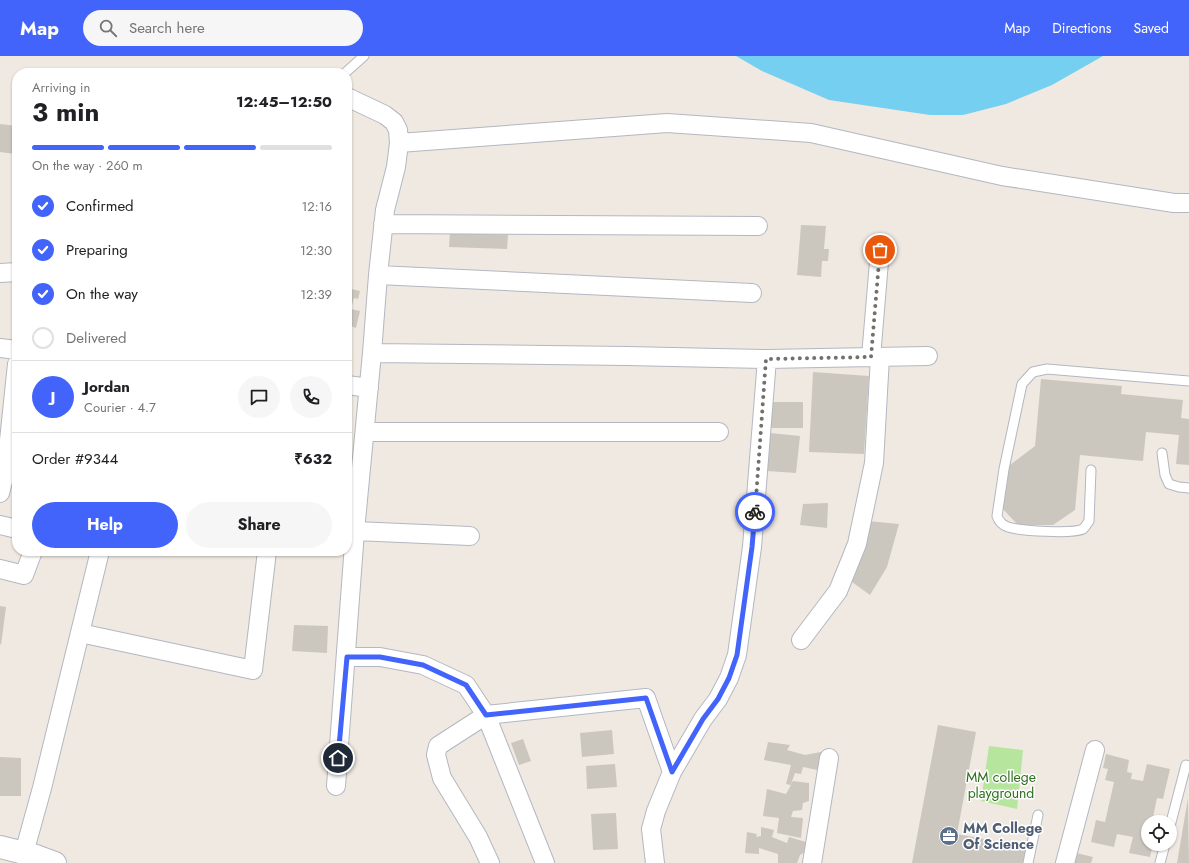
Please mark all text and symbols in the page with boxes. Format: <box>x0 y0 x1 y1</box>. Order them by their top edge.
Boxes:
search box <box>83 10 363 46</box>
text: Map <box>20 15 59 42</box>
icon: search <box>97 17 119 39</box>
text: Search here <box>129 17 205 39</box>
text: Map <box>1004 18 1030 38</box>
text: Directions <box>1052 18 1112 38</box>
text: Saved <box>1134 18 1169 38</box>
text: Arriving in <box>32 78 90 97</box>
text: 12:45–12:50 <box>236 91 332 113</box>
text: 3 min <box>32 93 99 131</box>
text: On the way · 260 m <box>32 156 143 175</box>
icon: check <box>32 195 54 217</box>
text: Confirmed <box>66 195 134 217</box>
text: 12:16 <box>302 197 332 216</box>
pin <box>863 233 897 267</box>
icon: check <box>32 239 54 261</box>
text: Preparing <box>66 239 128 261</box>
icon: bag <box>869 239 891 261</box>
text: 12:30 <box>300 241 332 260</box>
icon: check <box>32 283 54 305</box>
text: On the way <box>66 283 138 305</box>
text: 12:39 <box>300 285 332 304</box>
text: Delivered <box>66 327 127 349</box>
text: Jordan <box>84 376 130 398</box>
button: chat <box>238 376 280 418</box>
button: phone <box>290 376 332 418</box>
text: J <box>51 386 55 408</box>
text: Courier · 4.7 <box>84 398 156 417</box>
text: Order #9344 <box>32 448 118 470</box>
text: ₹632 <box>294 448 332 470</box>
courier <box>735 492 775 532</box>
icon: bike <box>744 501 766 523</box>
button: Help <box>32 502 178 548</box>
button: Share <box>186 502 332 548</box>
pin <box>321 741 355 775</box>
icon: home <box>327 747 349 769</box>
park label: MM college playground <box>966 767 1036 803</box>
map controls <box>1141 815 1177 851</box>
button: locate <box>1141 815 1177 851</box>
place label: MM College Of Science <box>963 818 1042 854</box>
office icon: MM College Of Science <box>938 825 960 847</box>

